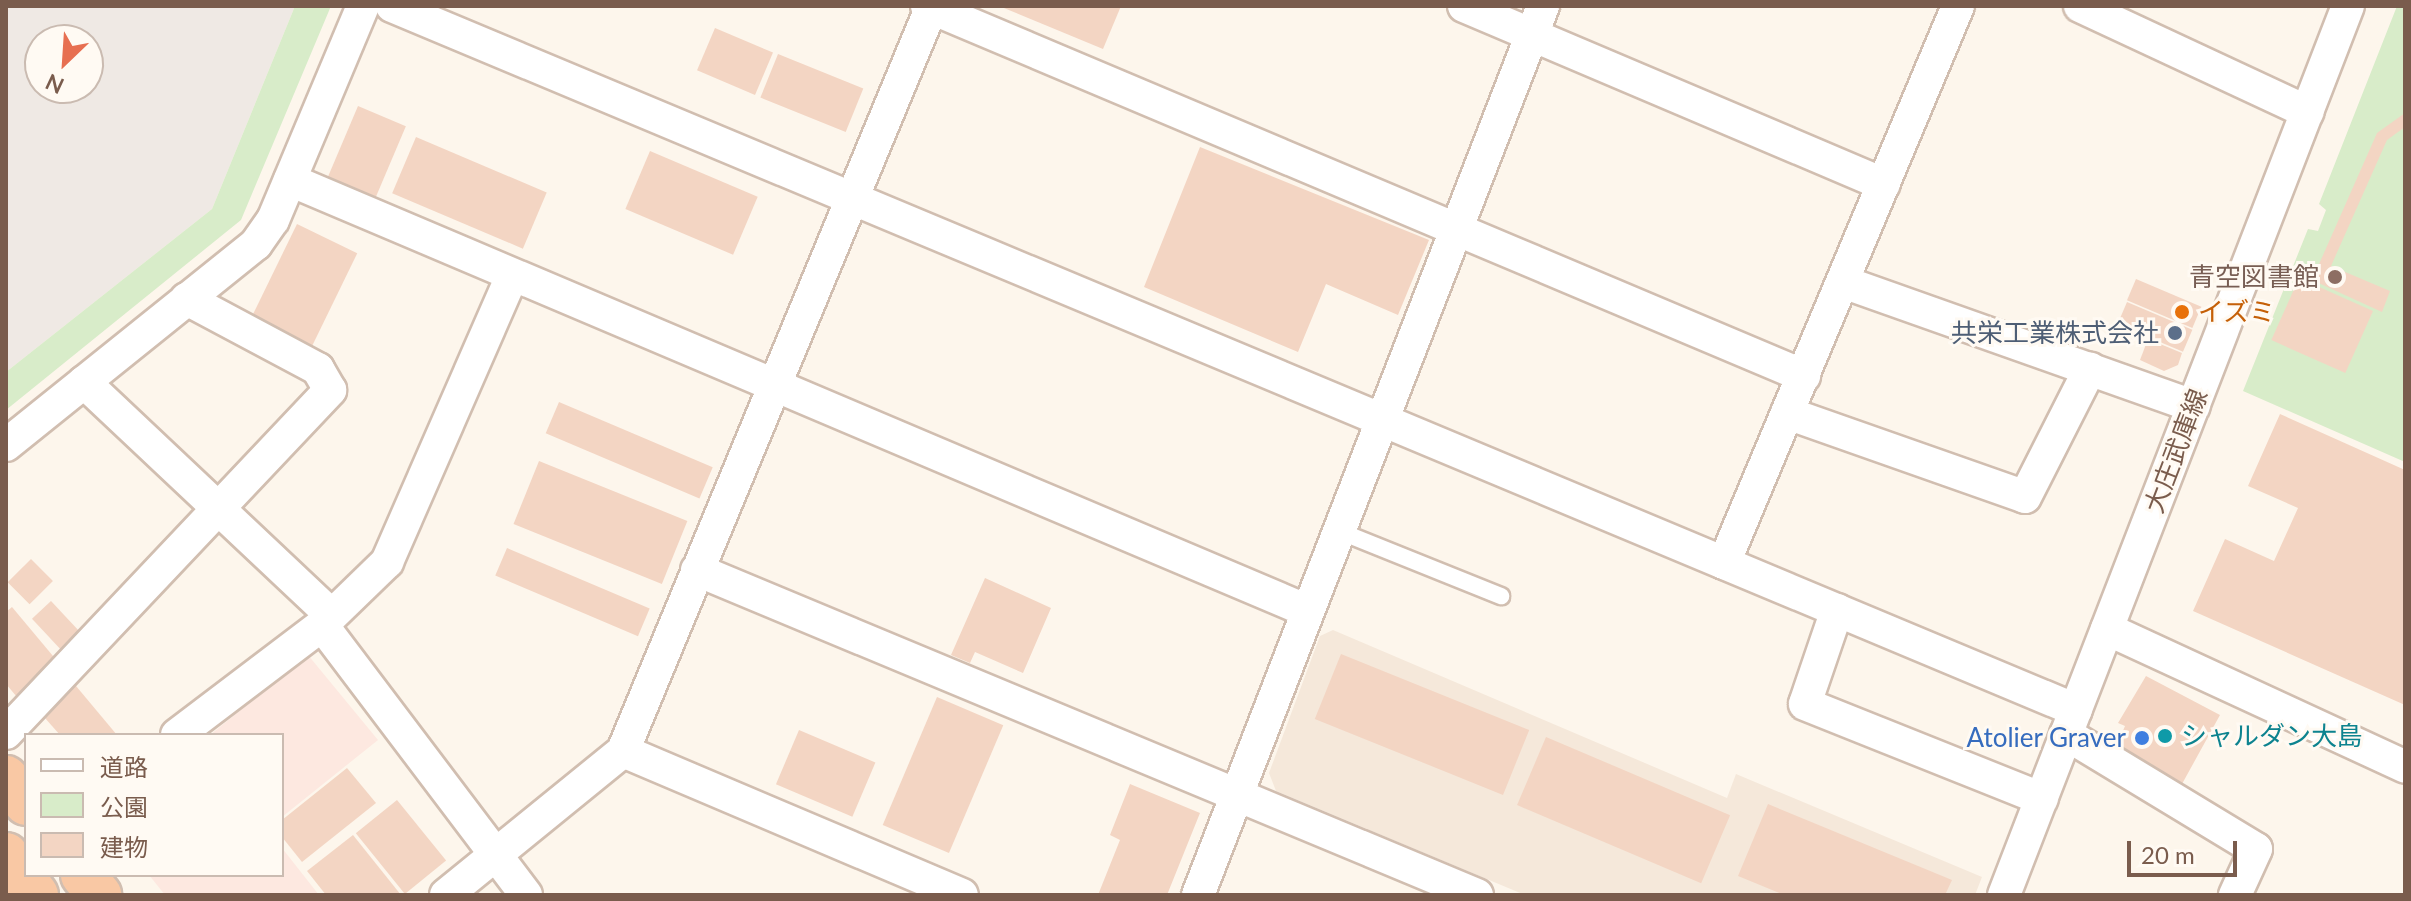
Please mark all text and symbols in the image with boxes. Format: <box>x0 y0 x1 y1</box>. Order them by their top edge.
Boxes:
north arrow <box>24 24 104 104</box>
text: N <box>41 69 68 100</box>
place label: 青空図書館 <box>2189 261 2319 293</box>
marker: 青空図書館 <box>2326 268 2344 286</box>
place label: イズミ <box>2198 296 2276 328</box>
marker: イズミ <box>2173 303 2191 321</box>
place label: 共栄工業株式会社 <box>1951 317 2159 349</box>
marker: 共栄工業株式会社 <box>2166 324 2184 342</box>
street label: 大庄武庫線 <box>2138 385 2214 517</box>
place label: シャルダン大島 <box>2181 720 2363 752</box>
place label: Atolier Graver <box>1966 722 2126 754</box>
marker: シャルダン大島 <box>2156 727 2174 745</box>
marker: Atolier Graver <box>2133 729 2151 747</box>
legend <box>24 733 284 877</box>
text: 道路 <box>100 752 148 781</box>
text: 公園 <box>100 792 148 821</box>
scale bar <box>2131 825 2241 875</box>
text: 建物 <box>100 832 148 861</box>
text: 20 m <box>2141 840 2195 869</box>

